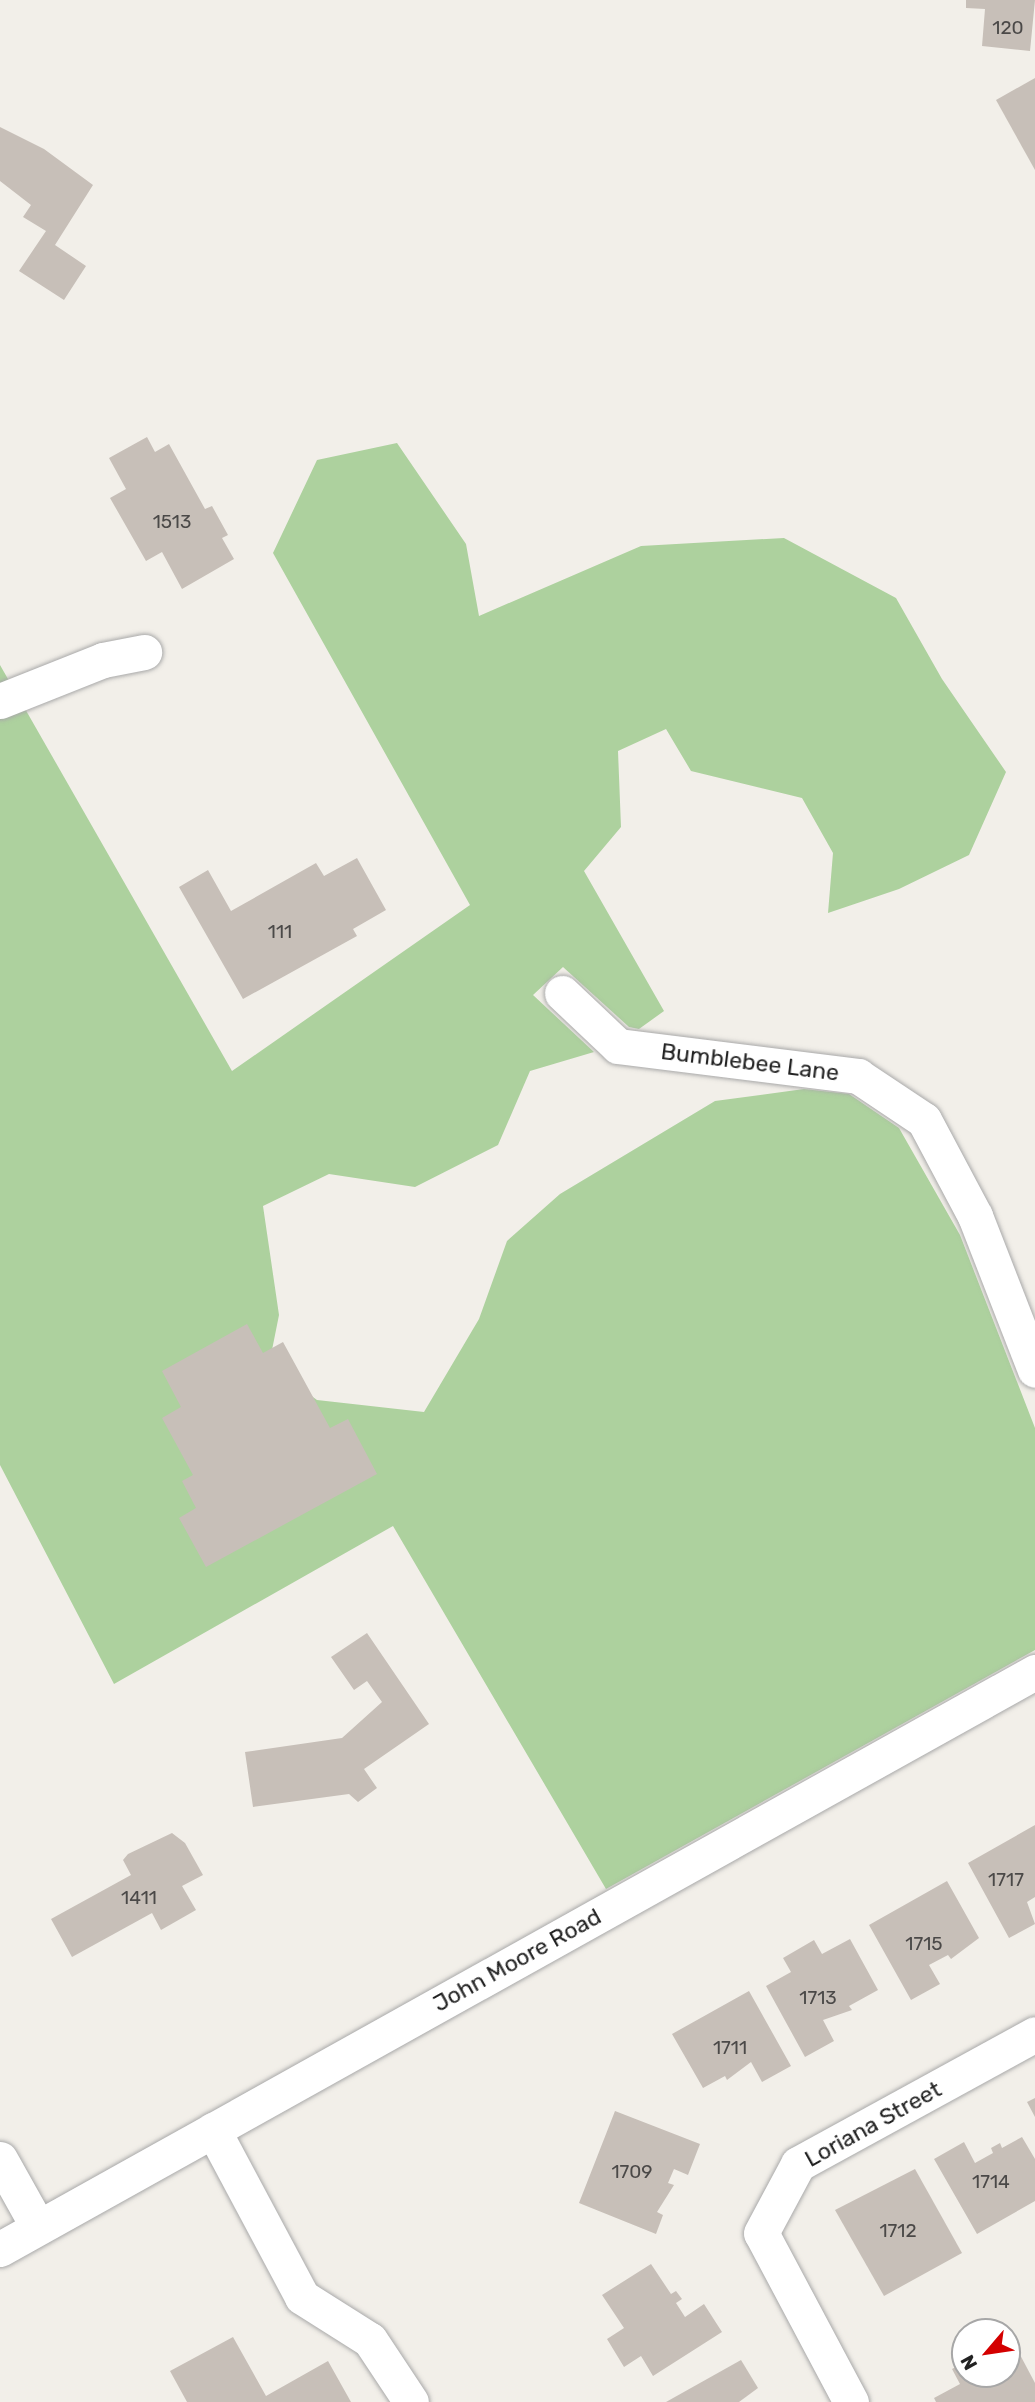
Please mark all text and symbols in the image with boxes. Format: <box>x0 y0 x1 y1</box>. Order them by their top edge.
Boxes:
house number: 120 <box>992 17 1024 39</box>
house number: 1513 <box>153 511 191 533</box>
house number: 111 <box>268 921 292 943</box>
street label: Bumblebee Lane <box>659 1037 841 1087</box>
house number: 1717 <box>988 1869 1024 1891</box>
house number: 1411 <box>121 1887 157 1909</box>
street label: John Moore Road <box>428 1902 606 2018</box>
house number: 1715 <box>905 1933 943 1955</box>
house number: 1713 <box>799 1987 837 2009</box>
house number: 1711 <box>713 2037 747 2059</box>
street label: Loriana Street <box>800 2075 946 2173</box>
house number: 1709 <box>611 2161 653 2183</box>
house number: 1714 <box>972 2171 1010 2193</box>
house number: 1712 <box>879 2220 917 2242</box>
north arrow <box>951 2318 1021 2388</box>
text: N <box>956 2351 982 2374</box>

